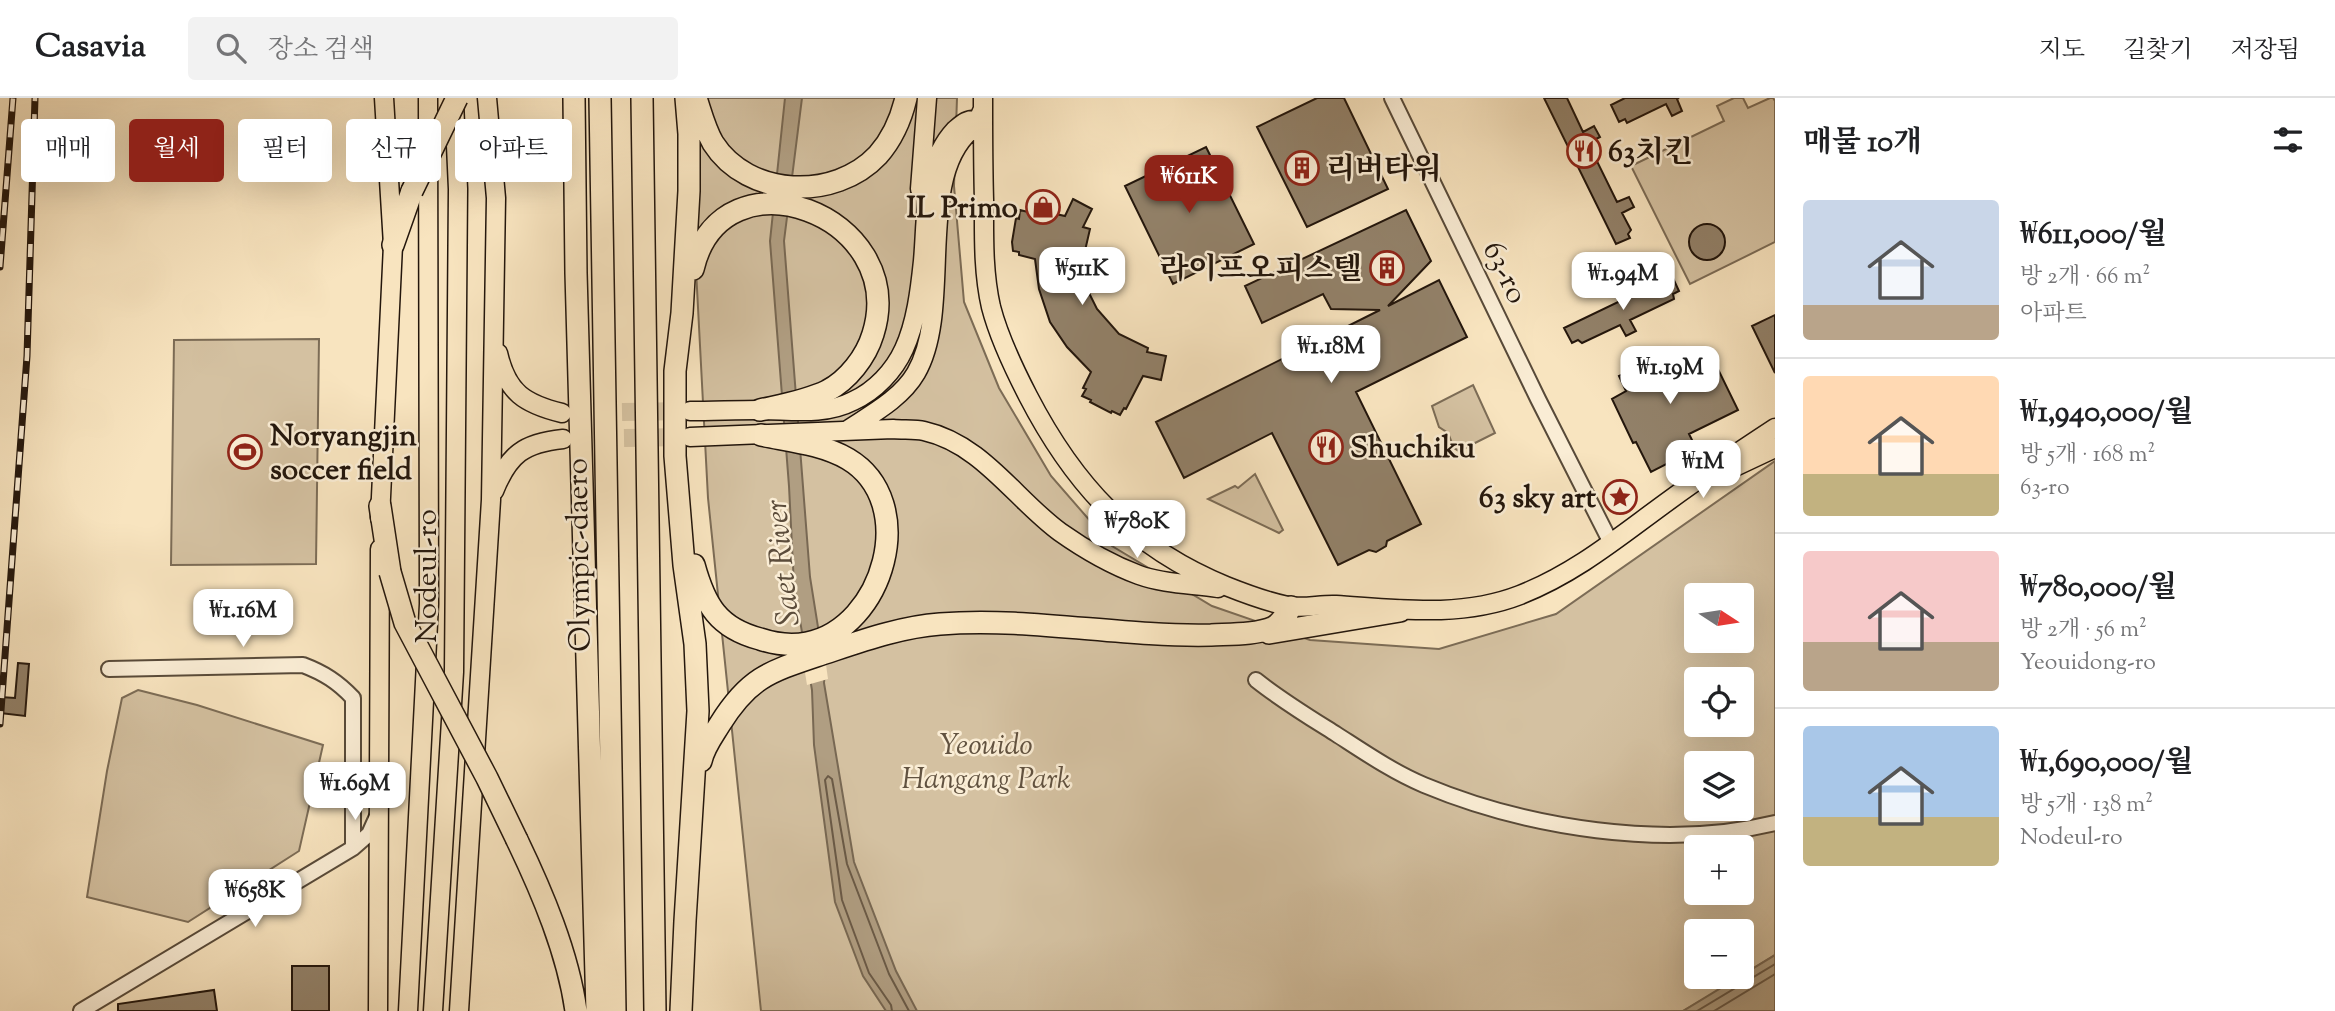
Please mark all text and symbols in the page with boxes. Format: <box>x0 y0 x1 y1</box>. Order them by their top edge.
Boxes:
search box <box>188 17 678 80</box>
text: Casavia <box>35 24 146 72</box>
icon: search <box>212 29 250 67</box>
text: 장소 검색 <box>268 32 374 69</box>
text: 지도 <box>2039 34 2085 68</box>
text: 길찾기 <box>2123 34 2192 68</box>
text: 저장됨 <box>2230 34 2300 68</box>
chip: 매매 <box>21 119 115 182</box>
chip: 월세 <box>129 119 224 182</box>
chip: 필터 <box>238 119 332 182</box>
chip: 신규 <box>346 119 441 182</box>
chip: 아파트 <box>455 119 572 182</box>
icon: filters <box>2269 121 2307 159</box>
text: 매물 10개 <box>1803 122 1922 165</box>
restaurant icon: 63치킨 <box>1565 132 1603 170</box>
place label: 63치킨 <box>1608 132 1693 175</box>
building icon: 리버타워 <box>1283 149 1321 187</box>
place label: 리버타워 <box>1326 149 1442 192</box>
pin: ₩611K <box>1140 156 1238 215</box>
text: ₩611K <box>1160 161 1218 194</box>
place label: IL Primo <box>906 188 1018 231</box>
shop icon: IL Primo <box>1024 188 1062 226</box>
text: ₩611,000/월 <box>2020 214 2167 257</box>
icon: home <box>1859 228 1943 312</box>
street label: 63-ro <box>1470 235 1537 312</box>
pin: ₩511K <box>1033 248 1131 307</box>
place label: 라이프오피스텔 <box>1159 249 1362 292</box>
building icon: 라이프오피스텔 <box>1368 249 1406 287</box>
pin: ₩1.94M <box>1566 252 1680 312</box>
text: ₩511K <box>1055 253 1109 286</box>
text: ₩1.94M <box>1588 258 1658 291</box>
text: 방 2개 · 66 m² <box>2020 261 2150 294</box>
text: 아파트 <box>2020 298 2087 331</box>
pin: ₩1.18M <box>1274 326 1388 385</box>
text: ₩1.18M <box>1297 331 1365 364</box>
pin: ₩1.19M <box>1613 346 1727 406</box>
text: ₩1.19M <box>1636 352 1704 385</box>
text: ₩1,940,000/월 <box>2020 392 2194 435</box>
icon: home <box>1859 404 1943 488</box>
place label: Noryangjin soccer field <box>270 416 417 493</box>
restaurant icon: Shuchiku <box>1307 428 1345 466</box>
place label: Shuchiku <box>1350 428 1476 471</box>
sports icon: Noryangjin soccer field <box>226 433 264 471</box>
text: 방 5개 · 168 m² <box>2020 439 2155 472</box>
pin: ₩1M <box>1669 440 1737 500</box>
text: ₩1M <box>1682 446 1724 479</box>
street label: Olympic-daero <box>557 458 604 652</box>
text: 63-ro <box>2020 472 2070 505</box>
place label: 63 sky art <box>1479 478 1597 521</box>
place icon: 63 sky art <box>1601 478 1639 516</box>
water label: Saet River <box>754 497 814 628</box>
pin: ₩780K <box>1088 500 1186 560</box>
text: ₩780K <box>1104 506 1170 539</box>
street label: Nodeul-ro <box>407 509 450 643</box>
text: ₩780,000/월 <box>2020 567 2177 610</box>
icon: home <box>1859 579 1943 663</box>
north arrow <box>1684 583 1754 653</box>
map controls <box>1684 583 1754 989</box>
pin: ₩1.16M <box>186 589 300 649</box>
text: ₩1.16M <box>209 595 277 628</box>
text: 방 2개 · 56 m² <box>2020 614 2147 647</box>
text: Yeouidong-ro <box>2020 647 2156 680</box>
button: locate <box>1684 667 1754 737</box>
park label: Yeouido Hangang Park <box>901 725 1071 802</box>
text: ₩1,690,000/월 <box>2020 742 2194 785</box>
button: layers <box>1684 751 1754 821</box>
icon: home <box>1859 754 1943 838</box>
pin: ₩1.69M <box>298 762 412 822</box>
text: ₩1.69M <box>320 768 390 801</box>
text: 방 5개 · 138 m² <box>2020 789 2153 822</box>
text: Nodeul-ro <box>2020 822 2123 855</box>
button: + <box>1684 835 1754 905</box>
pin: ₩658K <box>206 870 304 929</box>
text: ₩658K <box>225 875 286 908</box>
button: − <box>1684 919 1754 989</box>

